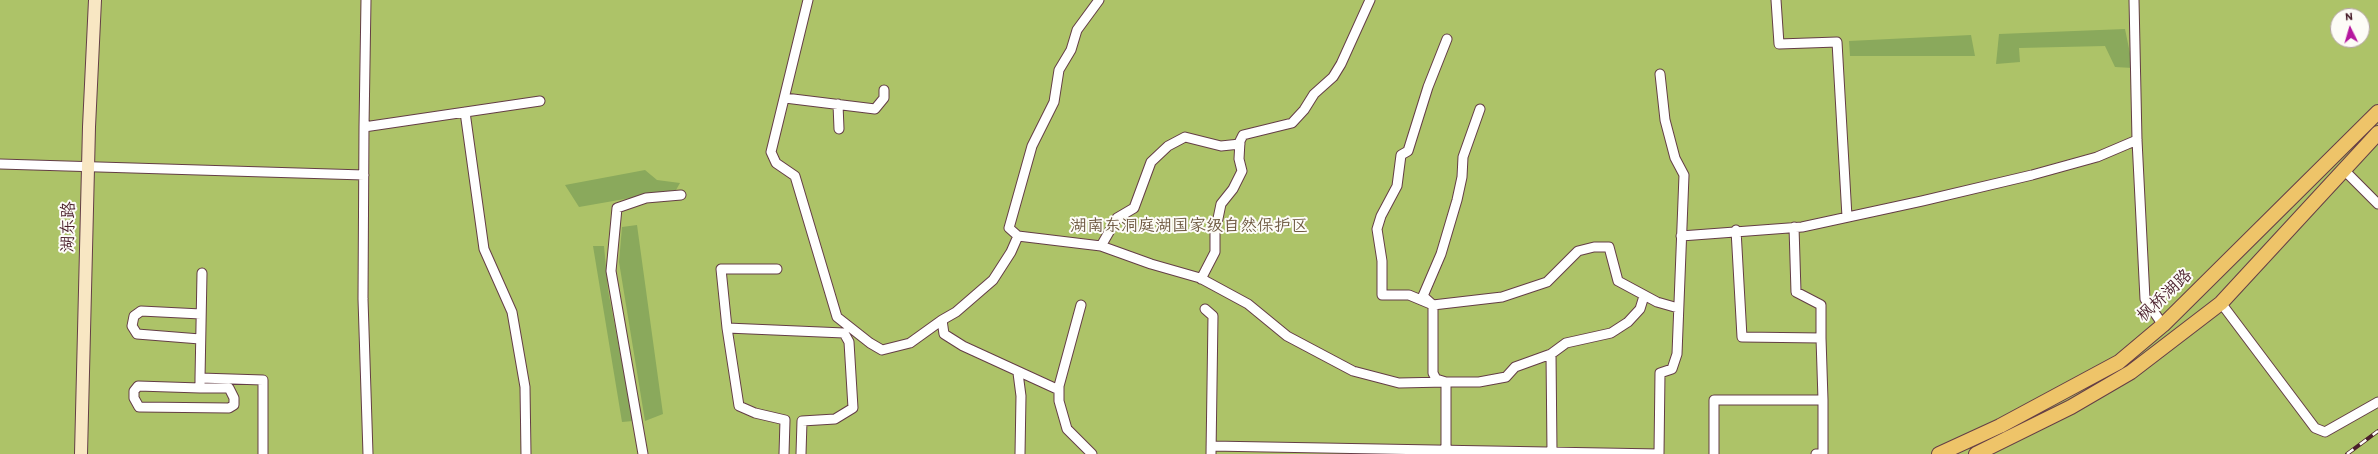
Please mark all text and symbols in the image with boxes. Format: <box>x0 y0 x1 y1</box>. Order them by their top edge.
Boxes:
north arrow <box>2330 8 2370 48</box>
text: N <box>2345 10 2353 23</box>
street label: 湖东路 <box>58 201 80 253</box>
park label: 湖南东洞庭湖国家级自然保护区 <box>1070 217 1308 237</box>
street label: 枫桥湖路 <box>2133 265 2197 327</box>

